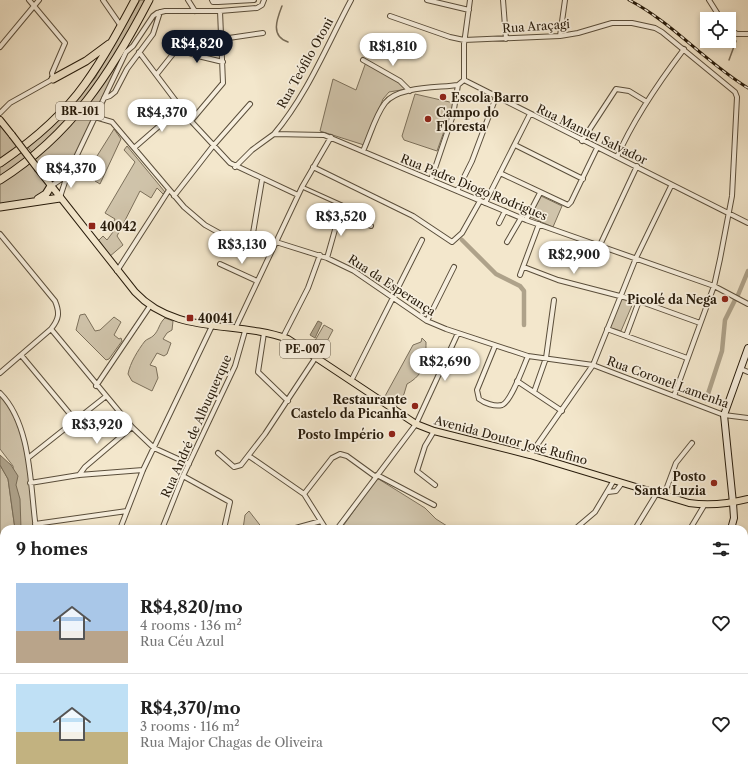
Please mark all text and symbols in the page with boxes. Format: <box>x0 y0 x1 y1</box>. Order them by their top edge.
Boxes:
map controls <box>700 12 736 48</box>
button: locate <box>700 12 736 48</box>
street label: Rua Teófilo Otoni <box>274 15 336 111</box>
street label: Rua Araçagi <box>502 16 571 36</box>
pin: R$4,820 <box>160 30 234 64</box>
pin: R$1,810 <box>356 33 430 67</box>
text: R$4,820 <box>171 35 223 51</box>
text: R$1,810 <box>369 38 417 54</box>
place label: Escola Barro <box>451 90 529 105</box>
marker: Escola Barro <box>438 92 448 102</box>
pin: R$4,370 <box>125 99 199 133</box>
street label: Rua Manuel Salvador <box>534 101 650 167</box>
road number: BR-101 <box>56 102 104 120</box>
text: R$4,370 <box>137 104 187 120</box>
place label: Campo do Floresta <box>436 105 499 134</box>
marker: Campo do Floresta <box>423 114 433 124</box>
street label: Rua Padre Diogo Rodrigues <box>398 151 550 223</box>
pin: R$4,370 <box>34 155 108 189</box>
text: R$4,370 <box>46 160 96 176</box>
pin: R$3,520 <box>304 203 378 237</box>
text: R$3,520 <box>315 208 367 224</box>
place label: 40042 <box>100 219 137 234</box>
marker: 40042 <box>87 221 97 231</box>
pin: R$3,130 <box>205 231 279 265</box>
text: R$3,130 <box>217 236 267 252</box>
pin: R$2,900 <box>537 241 611 275</box>
text: R$2,900 <box>548 246 600 262</box>
street label: Rua da Esperança <box>345 251 439 319</box>
place label: Picolé da Nega <box>627 292 718 307</box>
marker: Picolé da Nega <box>720 294 730 304</box>
place label: 40041 <box>198 311 234 326</box>
marker: 40041 <box>185 313 195 323</box>
road number: PE-007 <box>280 340 330 358</box>
pin: R$2,690 <box>408 348 482 382</box>
street label: Rua André de Albuquerque <box>158 352 234 500</box>
text: R$2,690 <box>419 353 471 369</box>
street label: Rua Coronel Lamenha <box>605 353 732 411</box>
place label: Restaurante Castelo da Picanha <box>291 392 408 421</box>
marker: Restaurante Castelo da Picanha <box>410 401 420 411</box>
pin: R$3,920 <box>60 411 134 445</box>
street label: Avenida Doutor José Rufino <box>432 412 589 468</box>
text: R$3,920 <box>71 416 123 432</box>
place label: Posto Império <box>297 427 384 442</box>
marker: Posto Império <box>387 429 397 439</box>
place label: Posto Santa Luzia <box>634 469 707 498</box>
marker: Posto Santa Luzia <box>709 478 719 488</box>
icon: filters <box>710 538 732 560</box>
text: 9 homes <box>16 539 88 559</box>
text: R$4,820/mo <box>140 597 243 617</box>
icon: home <box>48 599 96 647</box>
icon: heart <box>710 612 732 634</box>
text: 4 rooms · 136 m² <box>140 617 242 633</box>
text: Rua Céu Azul <box>140 633 224 649</box>
text: R$4,370/mo <box>140 698 240 718</box>
icon: home <box>48 700 96 748</box>
icon: heart <box>710 713 732 735</box>
text: 3 rooms · 116 m² <box>140 718 240 734</box>
text: Rua Major Chagas de Oliveira <box>140 734 323 750</box>

